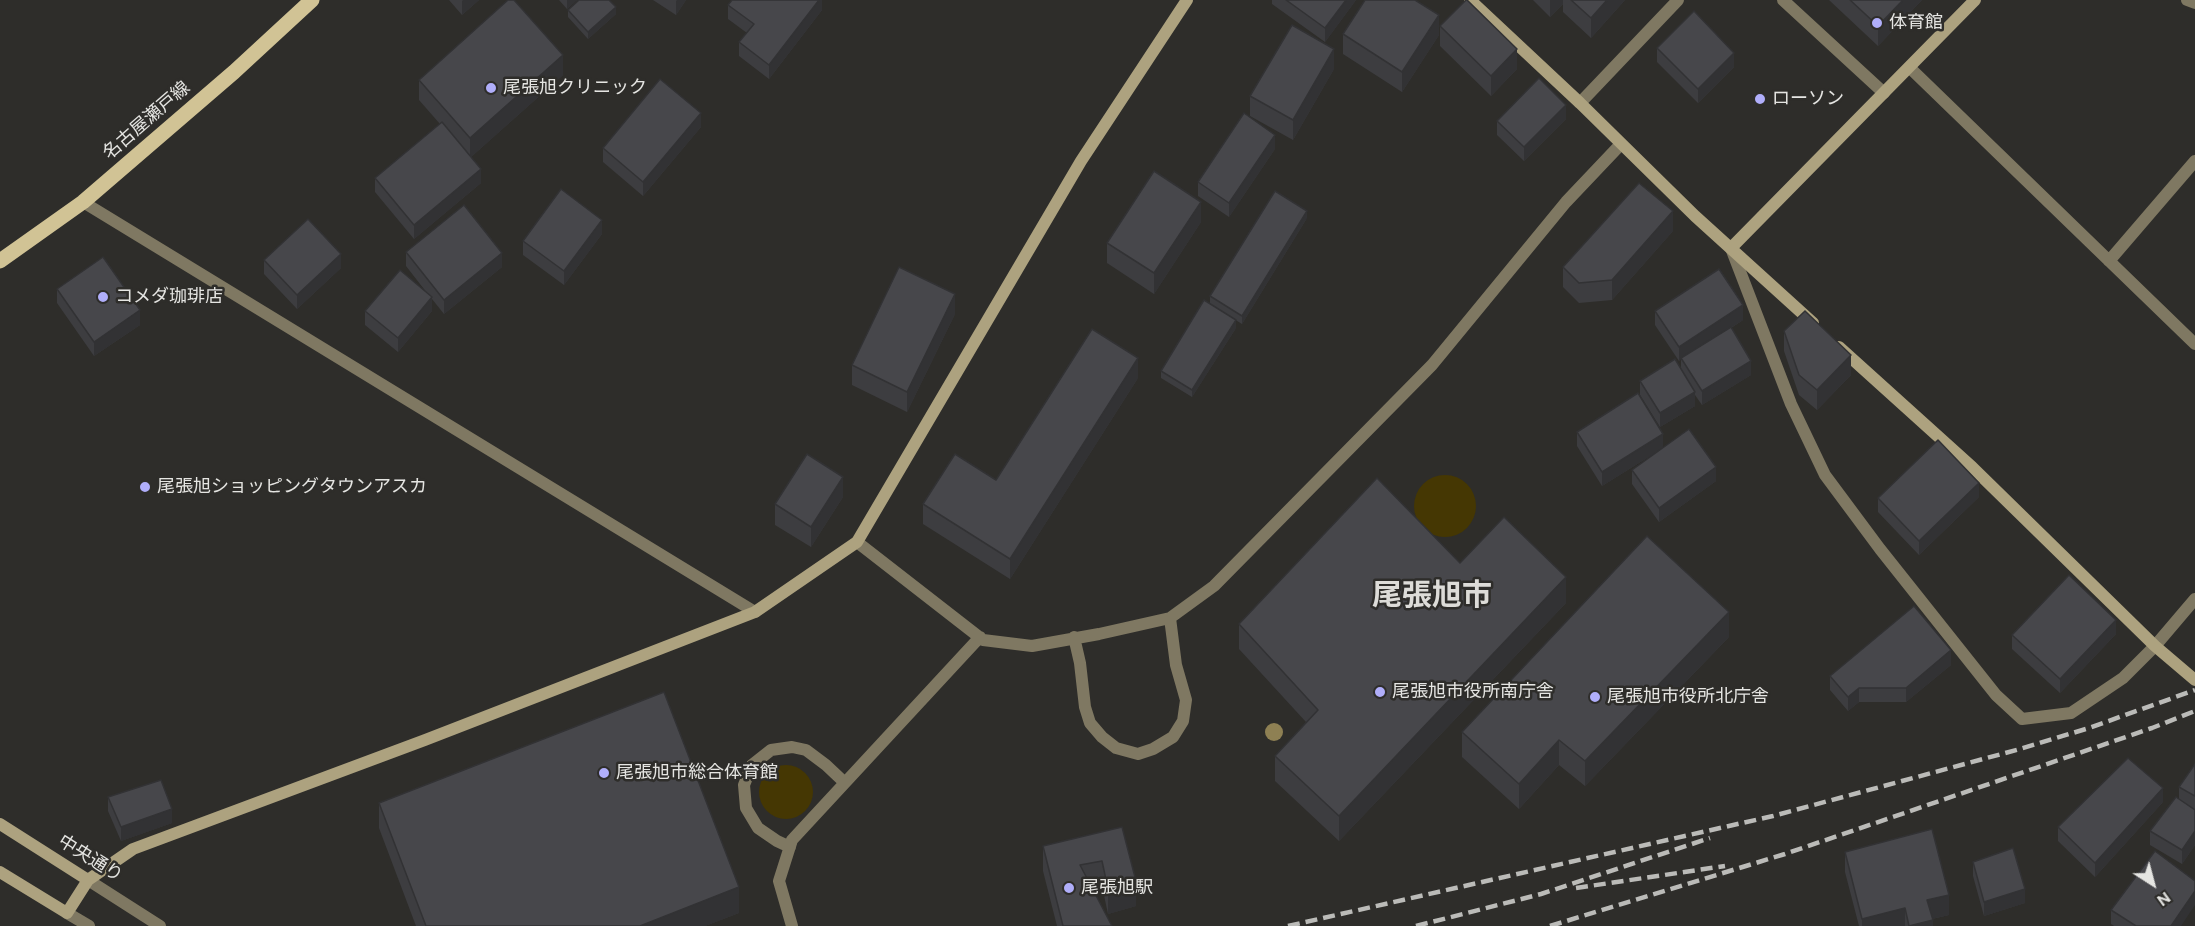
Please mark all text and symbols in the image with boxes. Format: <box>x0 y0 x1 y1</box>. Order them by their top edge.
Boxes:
place label: 体育館 <box>1889 12 1943 34</box>
marker: 体育館 <box>1870 16 1884 30</box>
street label: 名古屋瀬戸線 <box>99 77 195 165</box>
place label: 尾張旭クリニック <box>503 77 647 99</box>
marker: 尾張旭クリニック <box>484 81 498 95</box>
place label: ローソン <box>1772 88 1844 110</box>
marker: ローソン <box>1753 92 1767 106</box>
place label: コメダ珈琲店 <box>115 286 223 308</box>
marker: コメダ珈琲店 <box>96 290 110 304</box>
place label: 尾張旭ショッピングタウンアスカ <box>157 476 427 498</box>
marker: 尾張旭ショッピングタウンアスカ <box>138 480 152 494</box>
district label: 尾張旭市 <box>1372 579 1492 615</box>
place label: 尾張旭市役所南庁舎 <box>1392 681 1554 703</box>
marker: 尾張旭市役所南庁舎 <box>1373 685 1387 699</box>
place label: 尾張旭市役所北庁舎 <box>1607 686 1769 708</box>
marker: 尾張旭市役所北庁舎 <box>1588 690 1602 704</box>
place label: 尾張旭市総合体育館 <box>616 762 778 784</box>
marker: 尾張旭市総合体育館 <box>597 766 611 780</box>
street label: 中央通り <box>54 831 126 887</box>
north arrow <box>2123 854 2183 914</box>
place label: 尾張旭駅 <box>1081 877 1153 899</box>
marker: 尾張旭駅 <box>1062 881 1076 895</box>
text: N <box>2153 887 2175 911</box>

